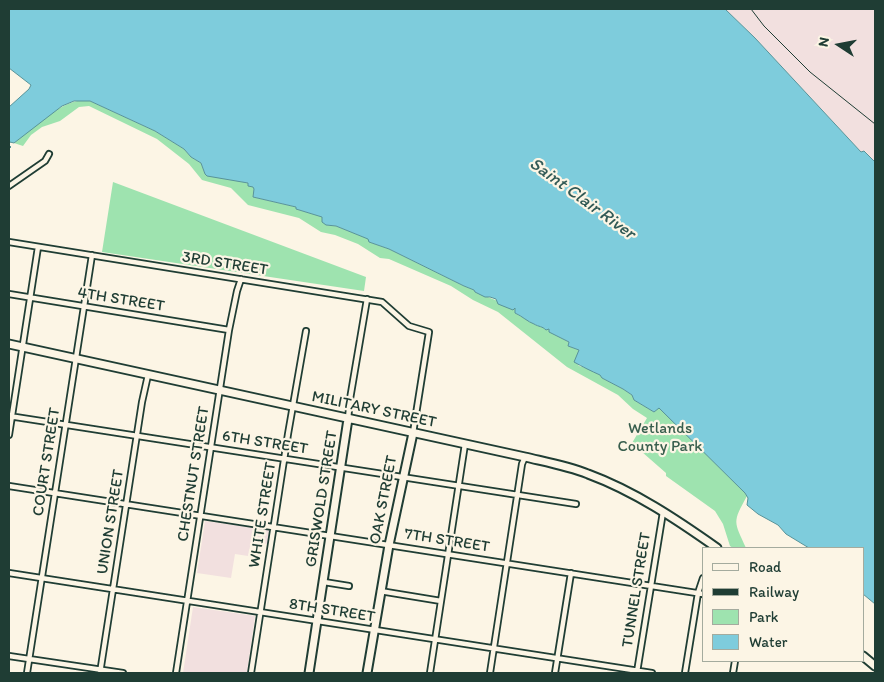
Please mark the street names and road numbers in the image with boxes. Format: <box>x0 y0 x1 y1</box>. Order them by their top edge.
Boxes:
street label: 3RD STREET <box>181 248 269 280</box>
street label: 4TH STREET <box>76 284 166 316</box>
street label: MILITARY STREET <box>310 387 438 433</box>
street label: CHESTNUT STREET <box>174 405 214 543</box>
street label: COURT STREET <box>29 406 65 518</box>
street label: 6TH STREET <box>221 427 309 459</box>
street label: GRISWOLD STREET <box>302 429 342 569</box>
street label: OAK STREET <box>366 454 402 546</box>
street label: WHITE STREET <box>245 461 281 569</box>
street label: UNION STREET <box>93 468 129 576</box>
street label: 7TH STREET <box>403 525 491 557</box>
street label: TUNNEL STREET <box>618 531 656 649</box>
street label: 8TH STREET <box>288 595 376 627</box>

